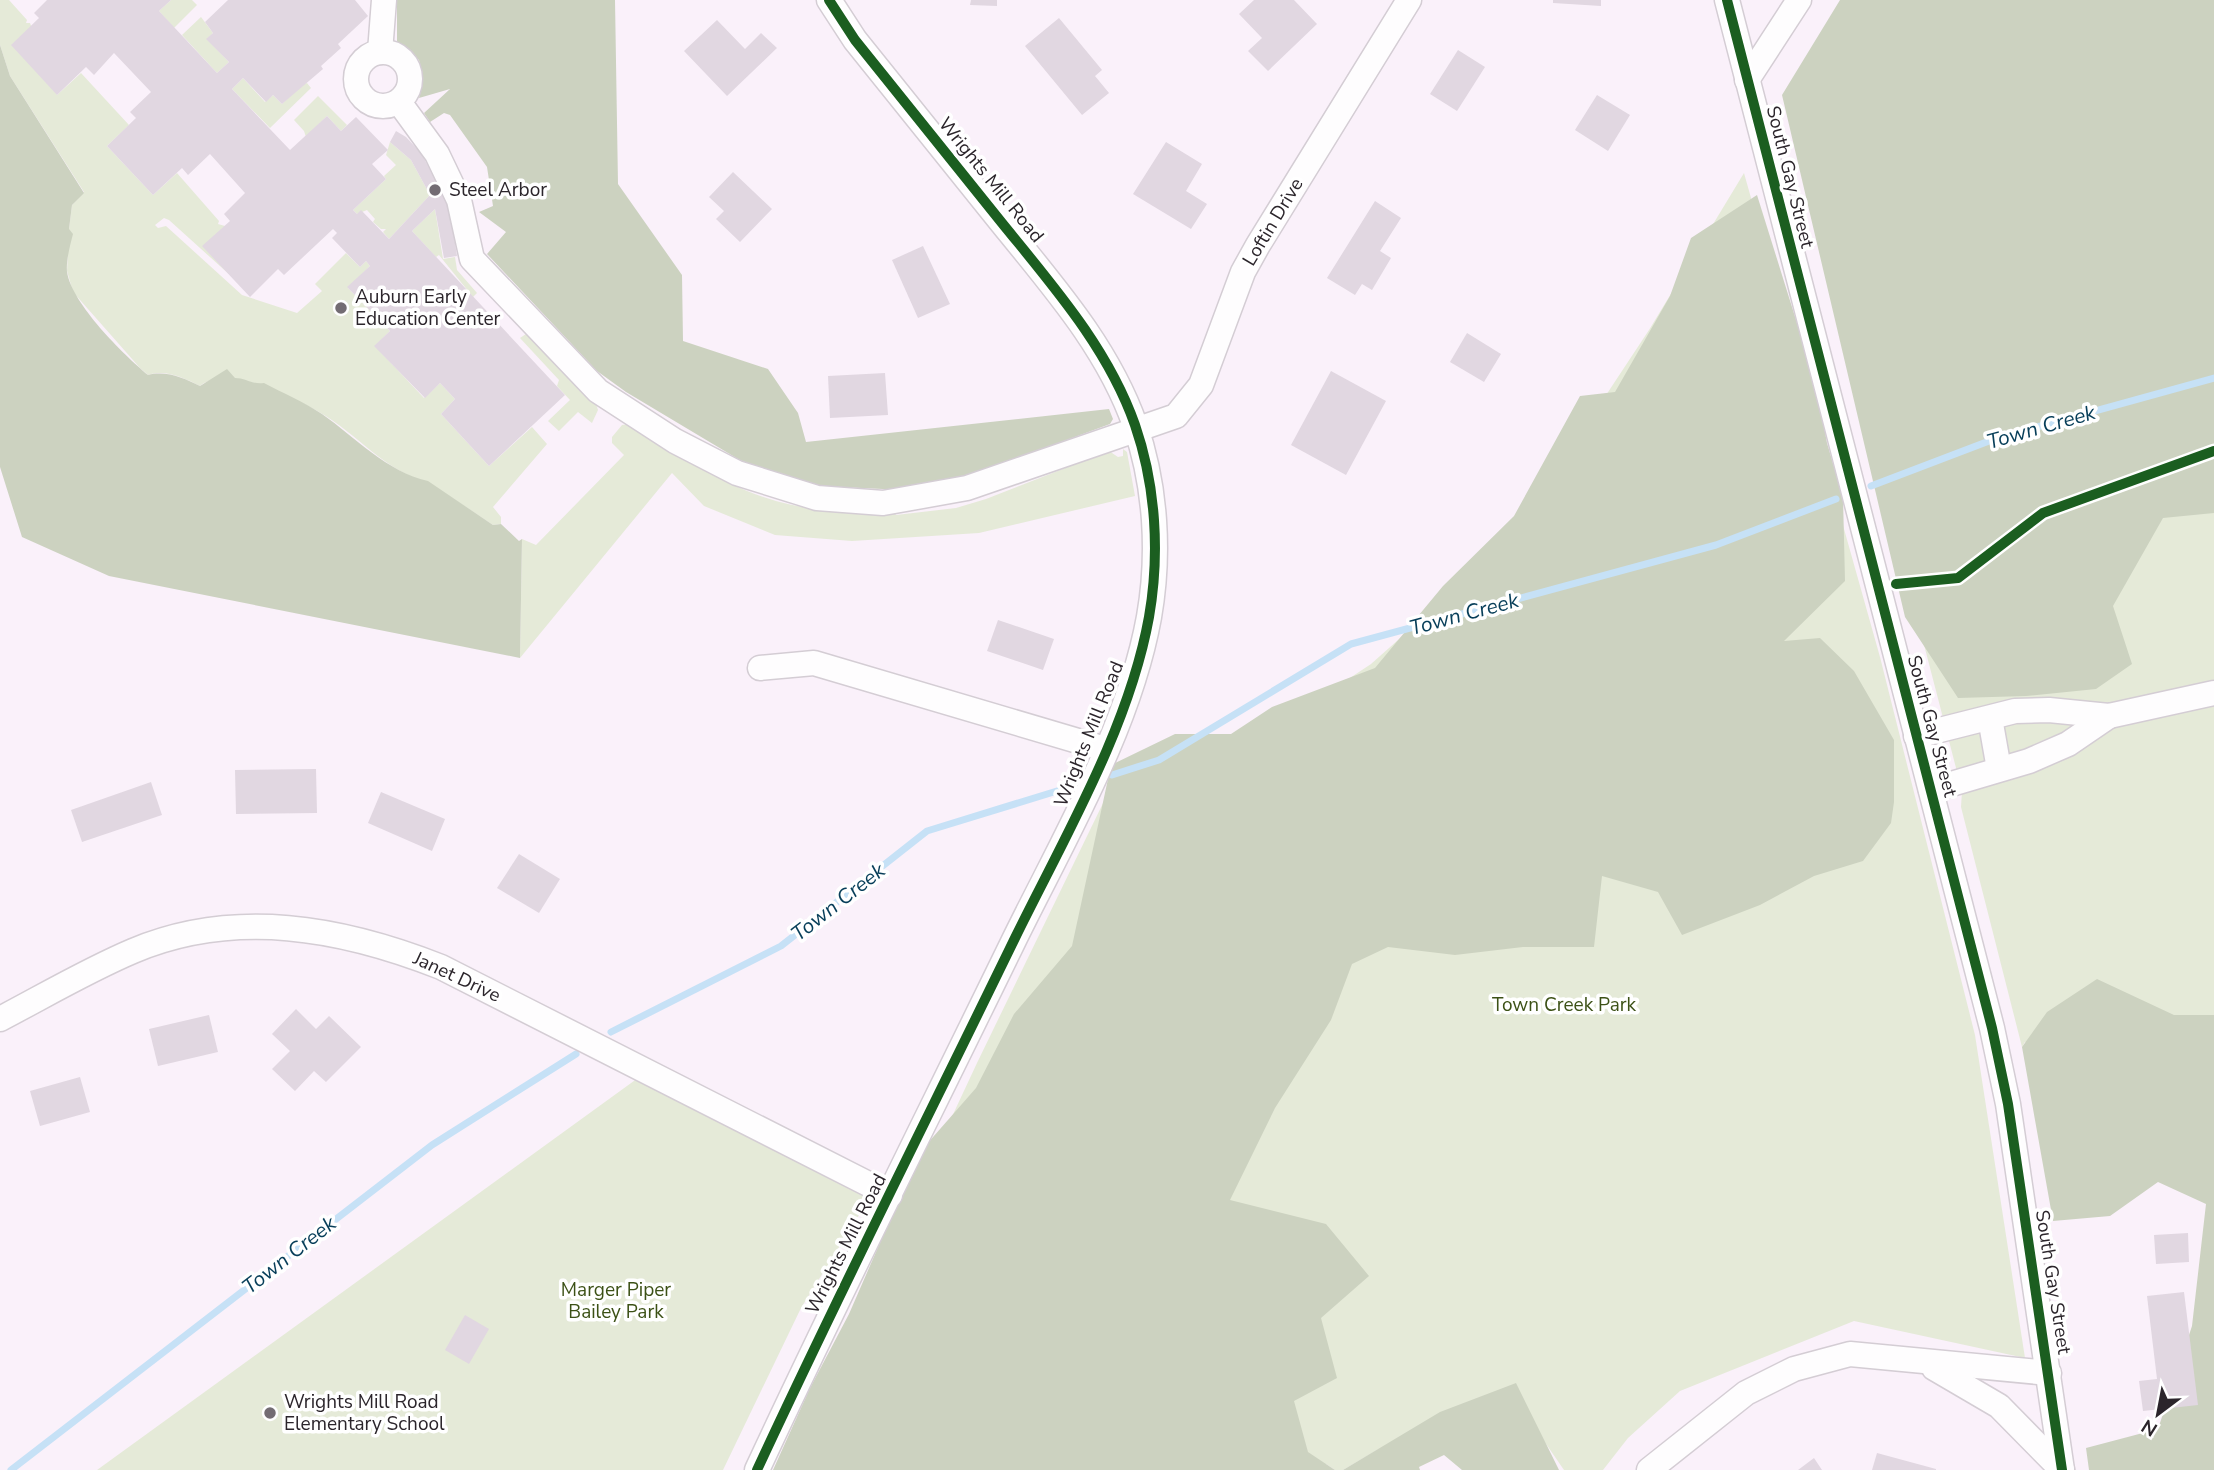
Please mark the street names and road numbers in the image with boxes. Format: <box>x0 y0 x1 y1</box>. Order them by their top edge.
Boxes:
street label: South Gay Street <box>1760 103 1820 251</box>
street label: Wrights Mill Road <box>932 112 1050 248</box>
street label: Loftin Drive <box>1237 173 1309 271</box>
street label: South Gay Street <box>1901 652 1963 800</box>
street label: Wrights Mill Road <box>1048 657 1130 811</box>
street label: Janet Drive <box>408 945 505 1009</box>
street label: Wrights Mill Road <box>799 1169 893 1319</box>
street label: South Gay Street <box>2029 1208 2077 1356</box>

